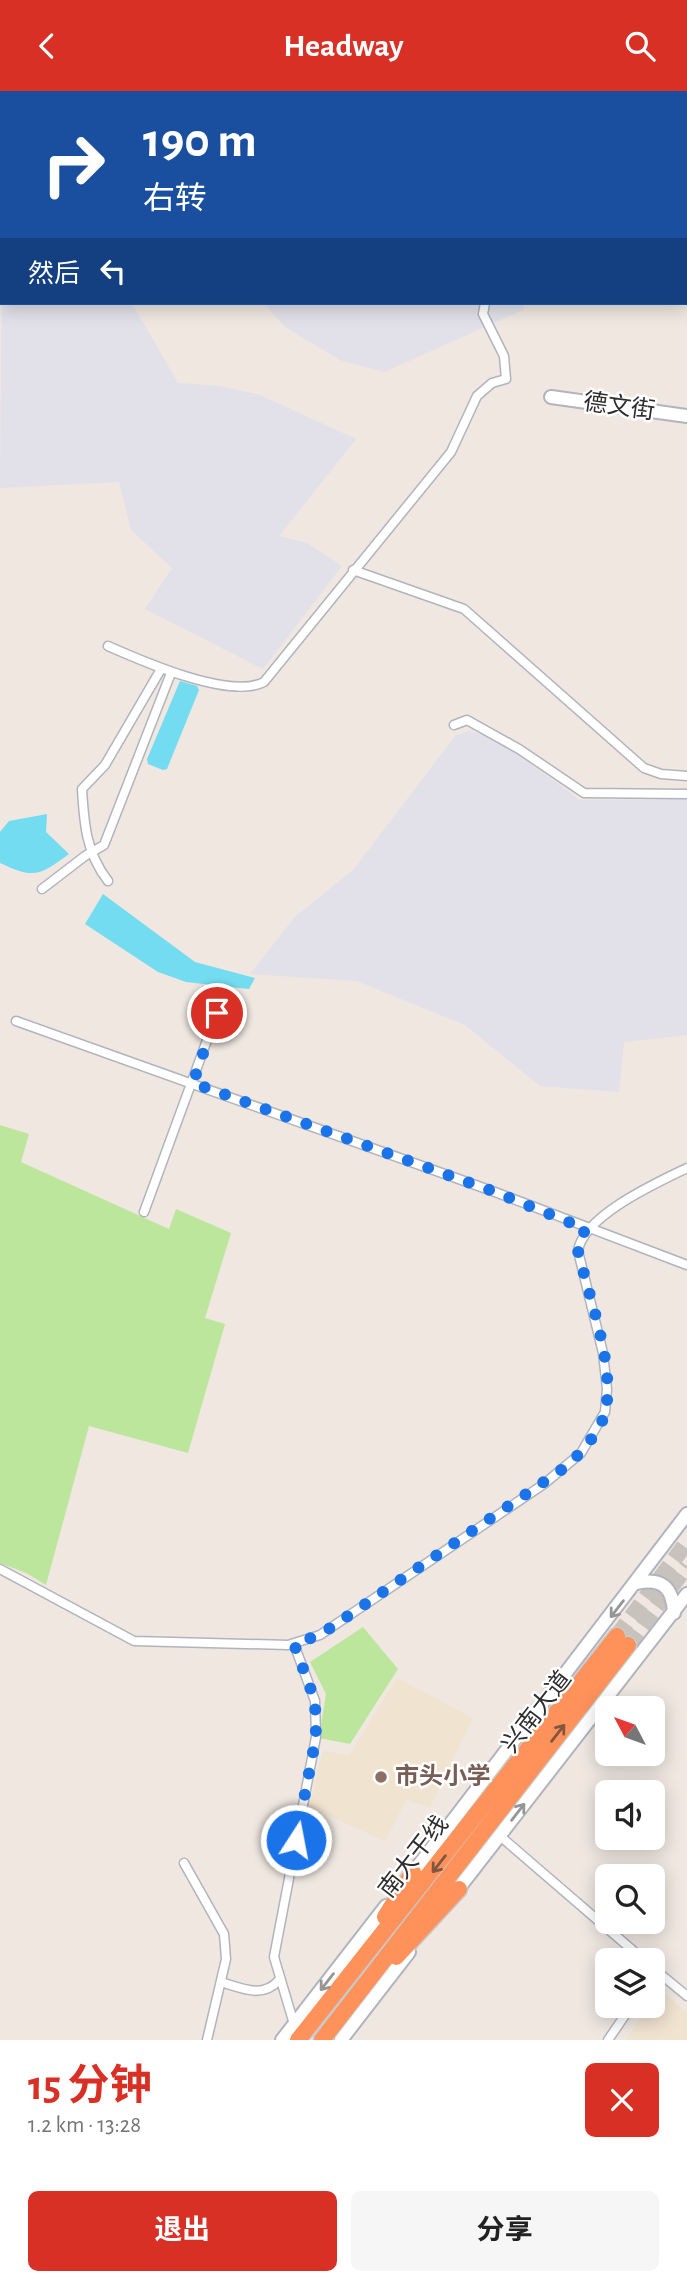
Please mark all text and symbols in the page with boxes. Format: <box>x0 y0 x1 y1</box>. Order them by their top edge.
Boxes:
icon: back <box>28 27 66 65</box>
icon: search <box>621 27 659 65</box>
text: Headway <box>283 30 404 62</box>
text: 190 m <box>143 117 257 166</box>
icon: right <box>28 119 119 210</box>
text: 右转 <box>143 183 207 215</box>
icon: left <box>94 252 132 290</box>
text: 然后 <box>28 261 80 287</box>
street label: 德文街 <box>582 388 657 424</box>
pin <box>187 983 247 1043</box>
icon: arrive <box>198 994 236 1032</box>
one-way arrow <box>610 1599 625 1617</box>
street label: 兴南大道 <box>496 1666 576 1757</box>
north arrow <box>595 1696 665 1766</box>
map controls <box>595 1696 665 2018</box>
one-way arrow <box>550 1725 565 1743</box>
place label: 市头小学 <box>395 1763 491 1789</box>
marker: 市头小学 <box>373 1769 389 1785</box>
button: sound <box>595 1780 665 1850</box>
position arrow <box>259 1803 333 1877</box>
one-way arrow <box>511 1804 526 1822</box>
street label: 南大干线 <box>373 1811 453 1902</box>
one-way arrow <box>431 1854 446 1872</box>
button: search <box>595 1864 665 1934</box>
button: layers <box>595 1948 665 2018</box>
one-way arrow <box>319 1972 335 1990</box>
button: close <box>585 2063 659 2137</box>
text: 15 分钟 <box>28 2065 152 2107</box>
text: 1.2 km · 13:28 <box>28 2114 141 2137</box>
button: 退出 <box>28 2191 337 2271</box>
button: 分享 <box>351 2191 659 2271</box>

